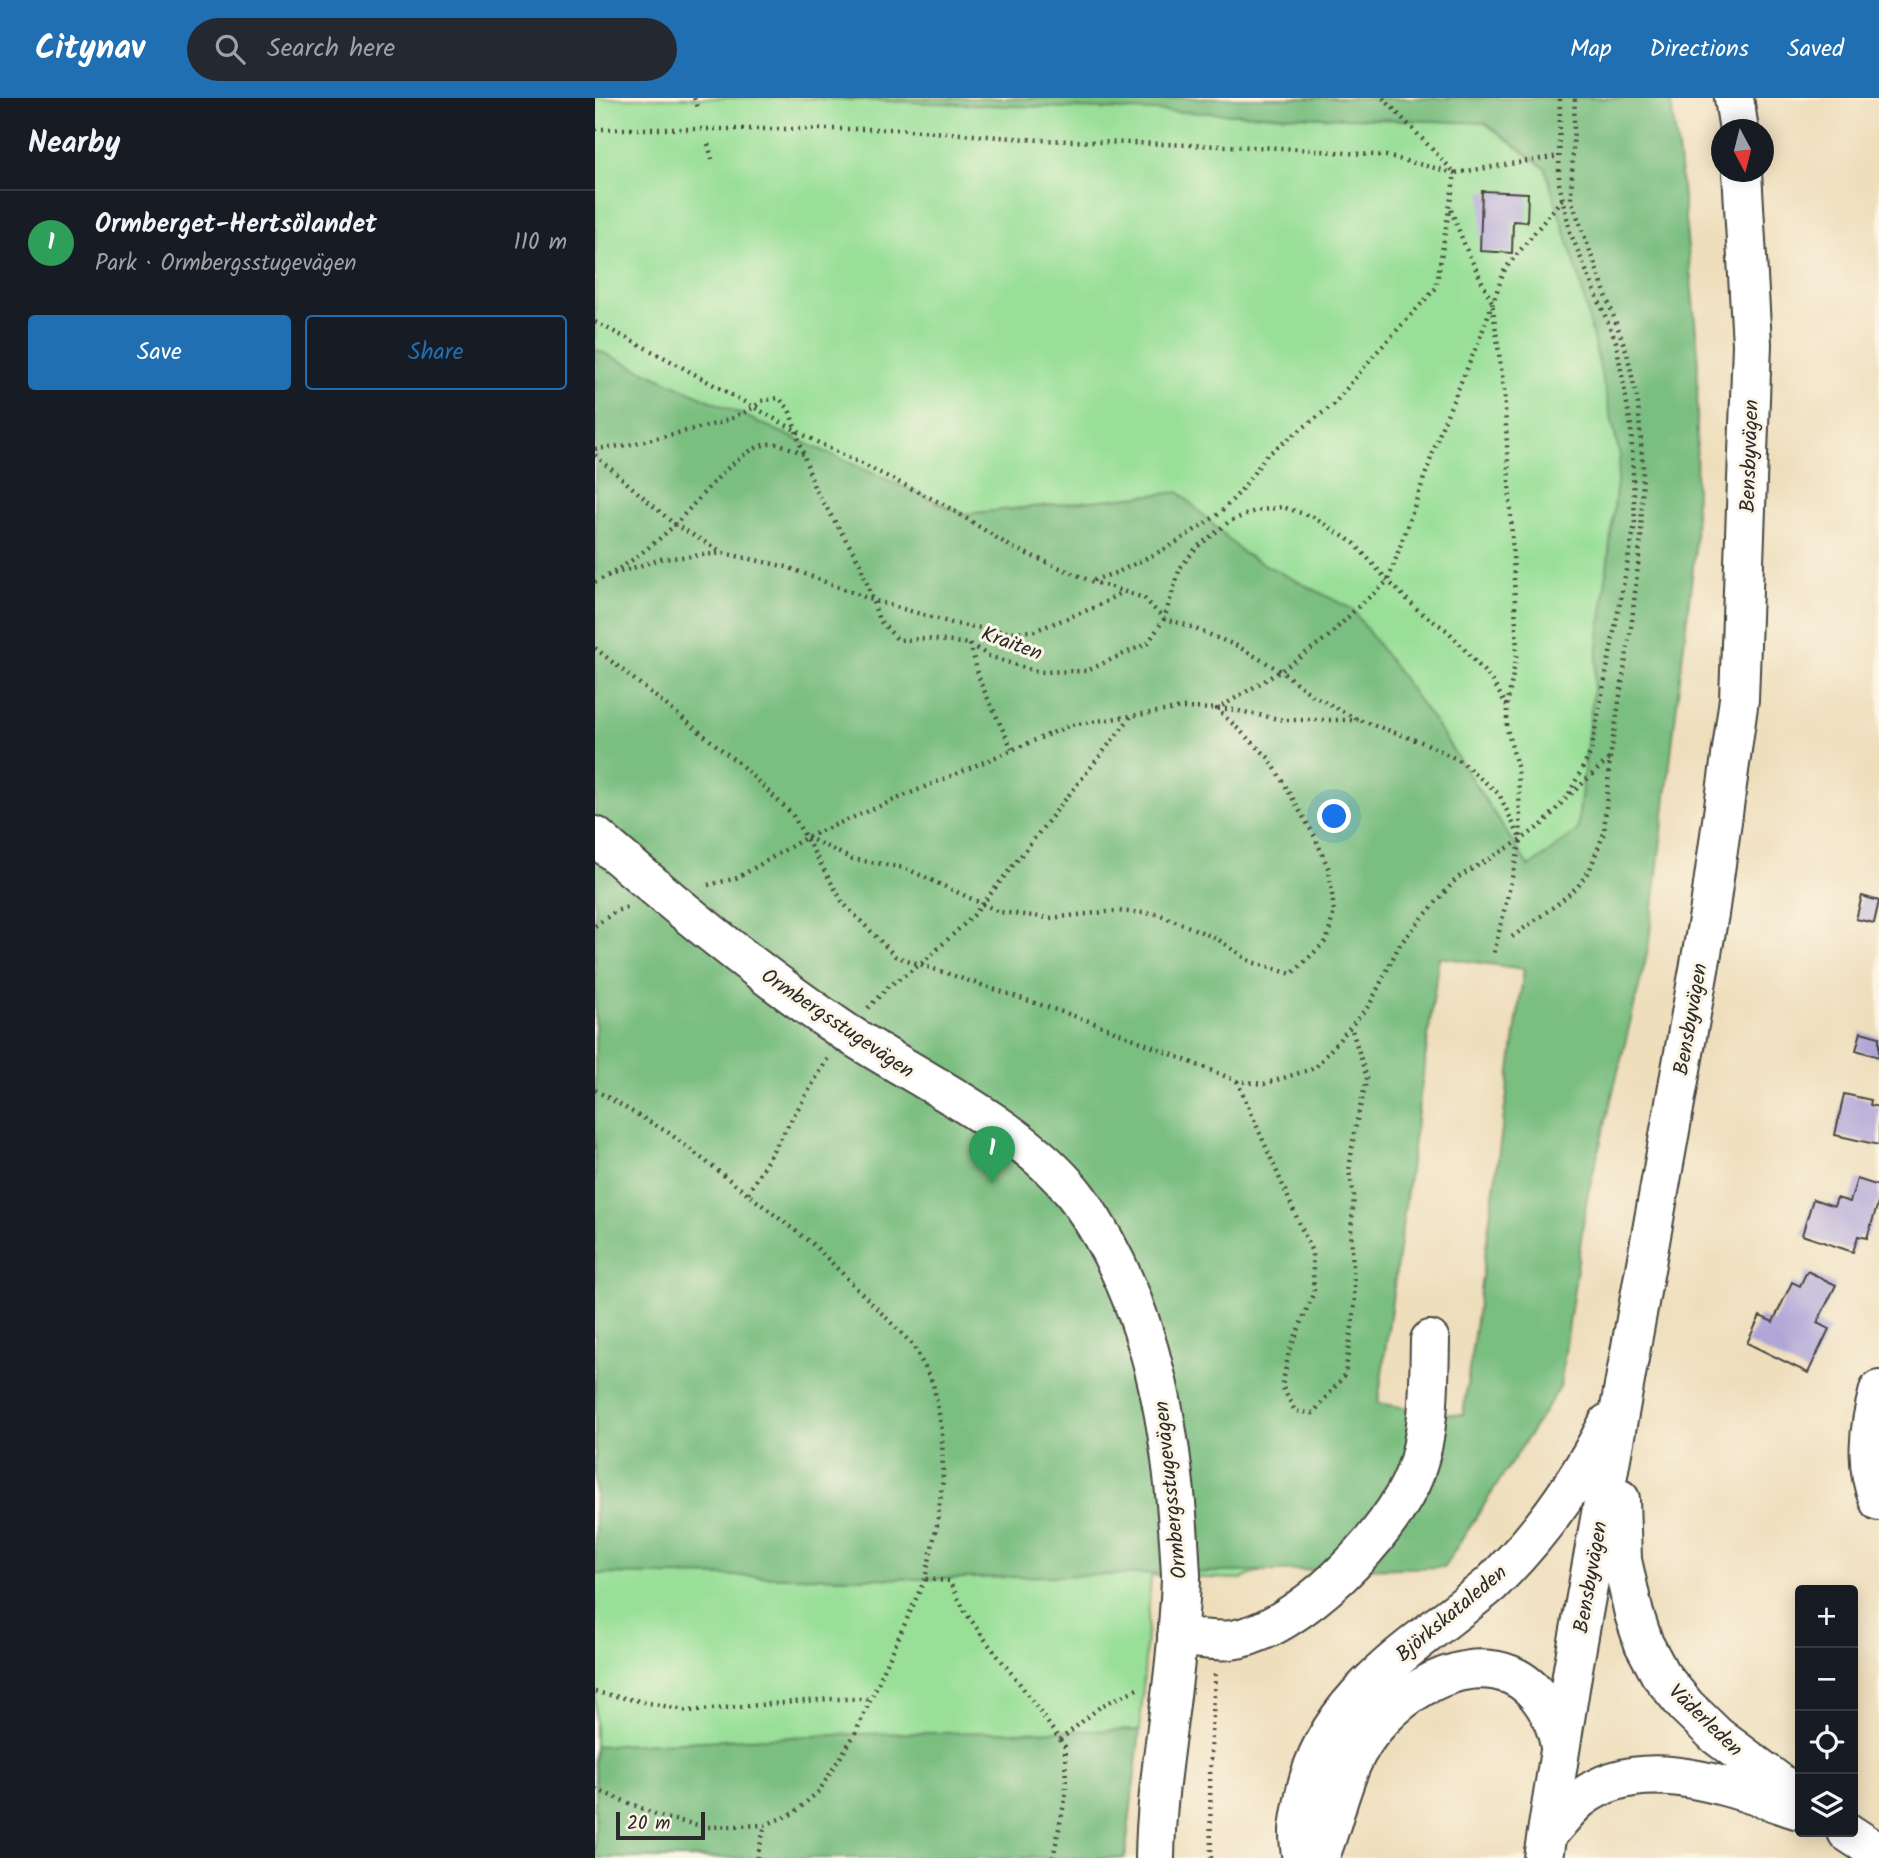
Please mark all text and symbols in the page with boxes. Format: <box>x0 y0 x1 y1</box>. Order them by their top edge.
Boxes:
search box <box>187 18 677 81</box>
text: Citynav <box>35 23 145 76</box>
text: Search here <box>267 28 395 70</box>
icon: search <box>211 30 249 68</box>
text: Map <box>1570 30 1612 69</box>
text: Directions <box>1650 30 1749 69</box>
text: Saved <box>1787 30 1844 69</box>
north arrow <box>1711 119 1774 182</box>
text: Nearby <box>28 120 120 168</box>
text: Ormberget-Hertsölandet <box>95 204 377 246</box>
text: 1 <box>48 225 54 261</box>
text: 110 m <box>514 225 567 261</box>
text: Park · Ormbergsstugevägen <box>95 246 357 282</box>
button: Save <box>28 315 291 390</box>
button: Share <box>305 315 567 390</box>
street label: Bensbyvägen <box>1732 399 1769 513</box>
street label: Kraiten <box>976 618 1047 671</box>
your location <box>1317 799 1351 833</box>
street label: Ormbergsstugevägen <box>754 961 921 1088</box>
street label: Bensbyvägen <box>1665 961 1718 1078</box>
pin: 1 <box>969 1126 1015 1184</box>
street label: Ormbergsstugevägen <box>1146 1399 1197 1581</box>
street label: Bensbyvägen <box>1565 1519 1618 1636</box>
street label: Björkskataleden <box>1389 1557 1515 1671</box>
map controls <box>1795 1585 1858 1837</box>
button: + <box>1795 1585 1858 1648</box>
button: − <box>1795 1648 1858 1711</box>
street label: Väderleden <box>1660 1677 1750 1765</box>
button: locate <box>1795 1711 1858 1774</box>
button: layers <box>1795 1774 1858 1837</box>
scale bar <box>616 1809 705 1841</box>
text: 20 m <box>627 1809 670 1839</box>

